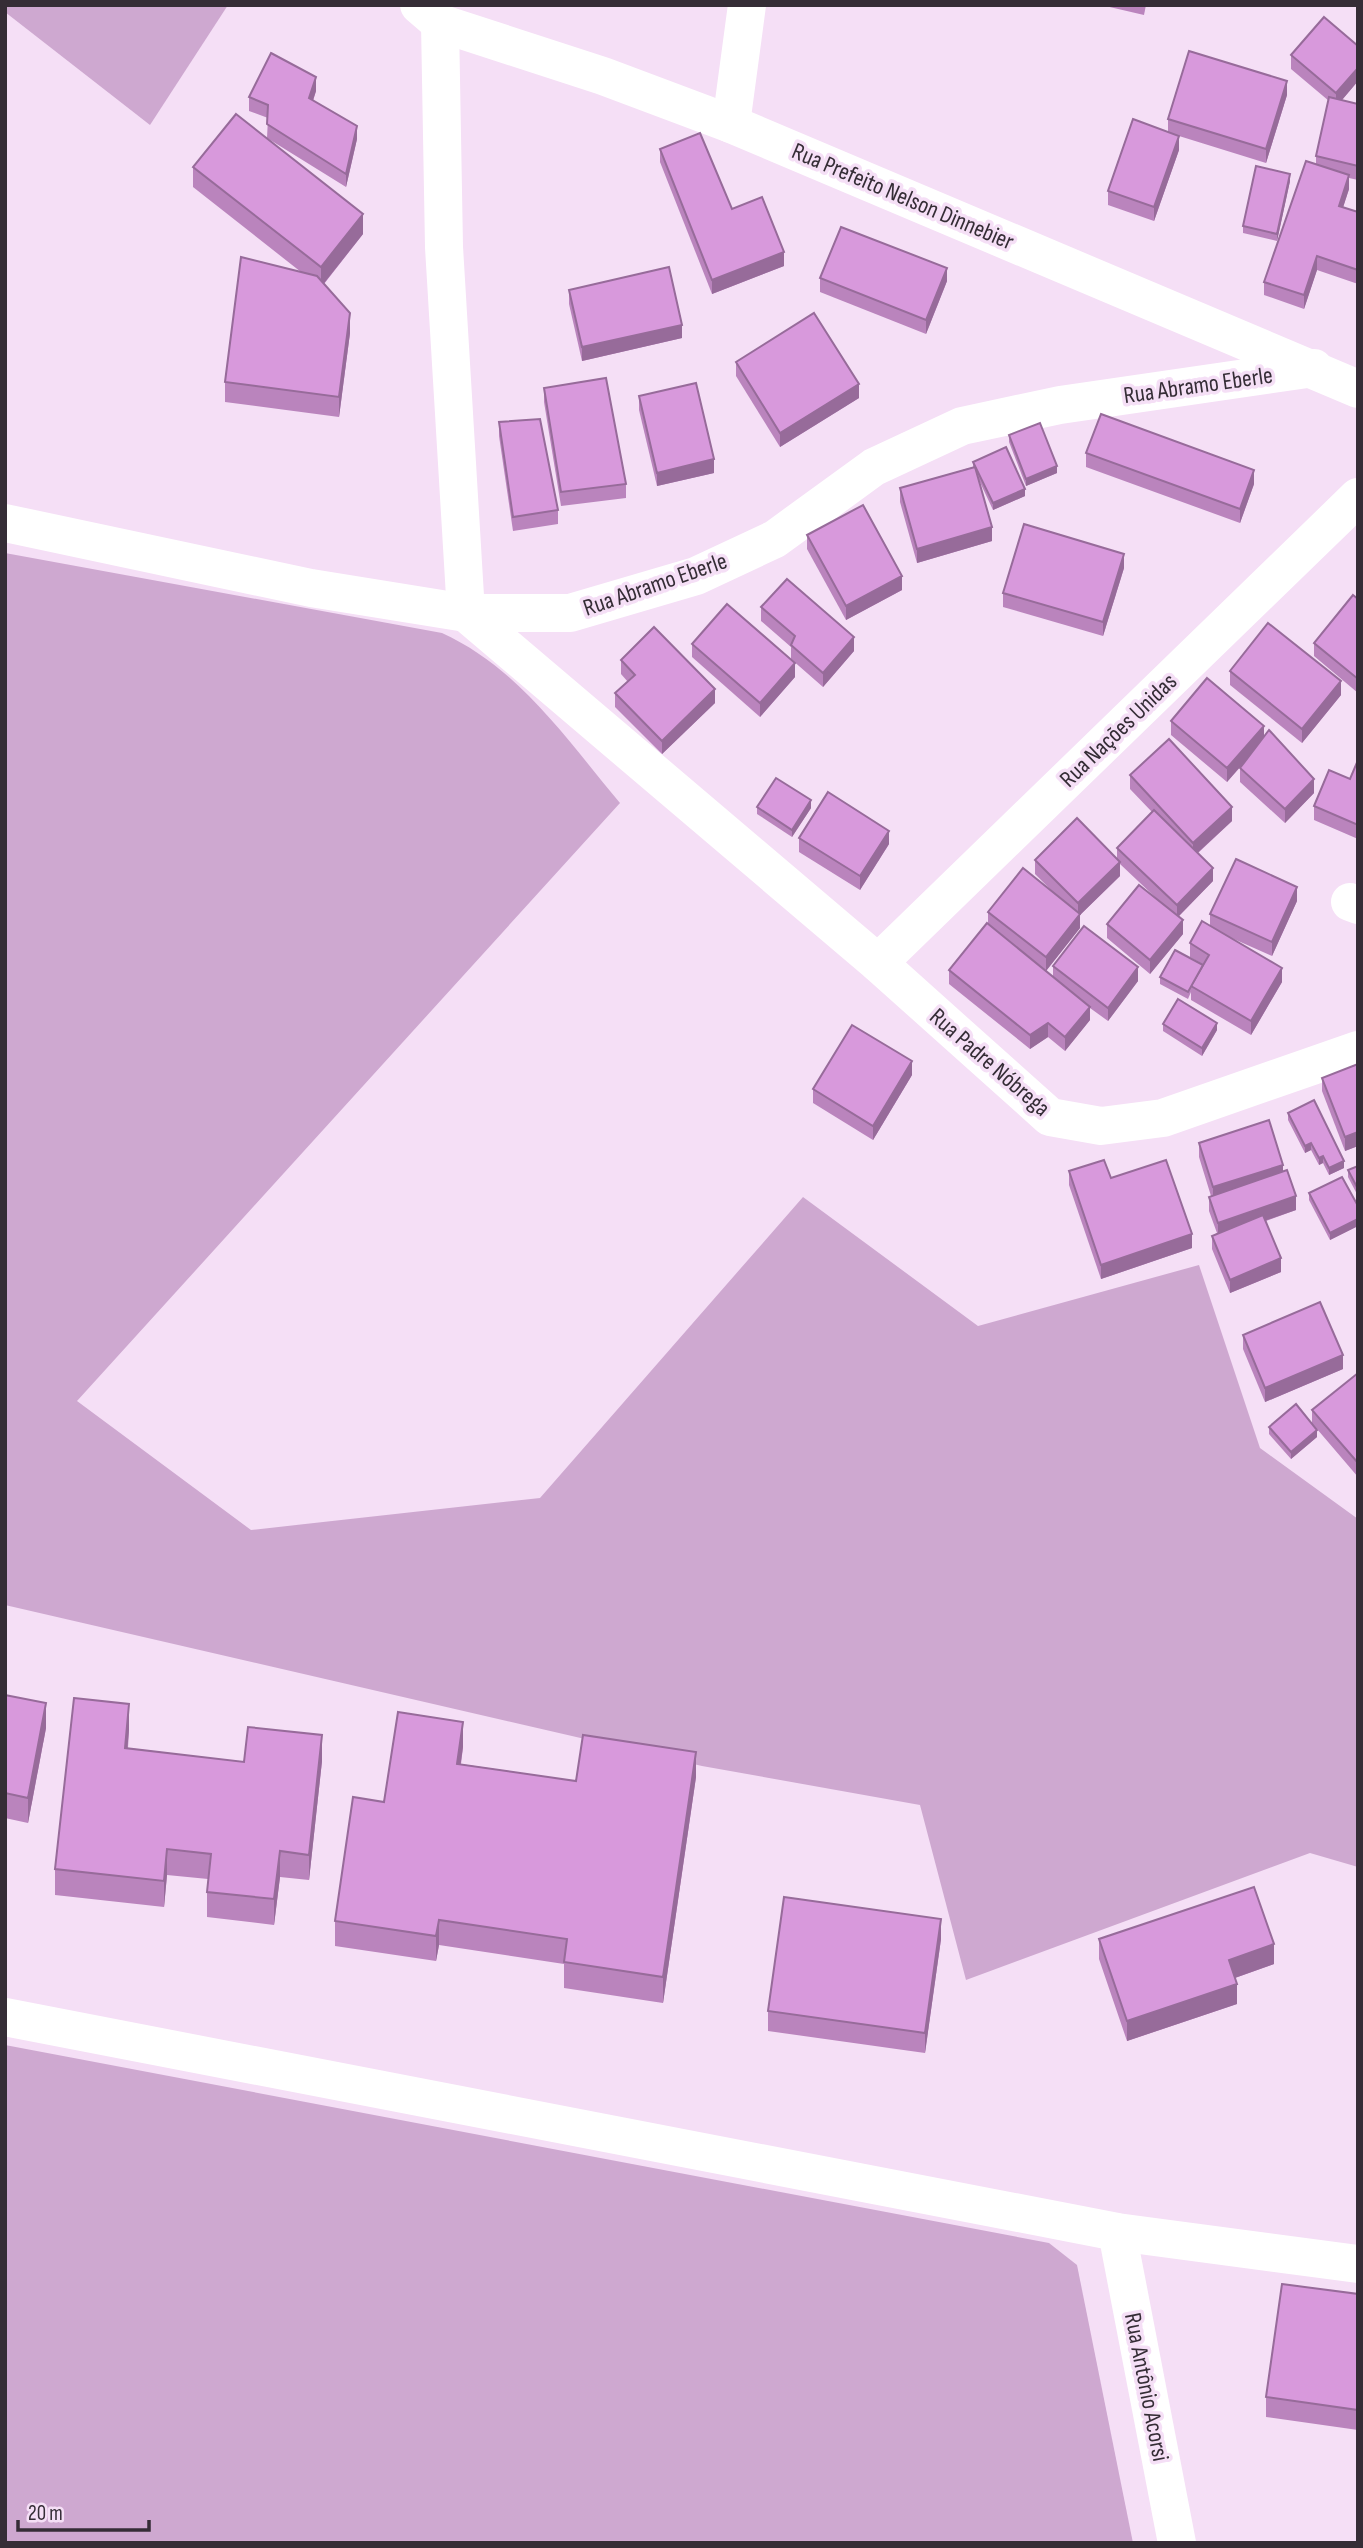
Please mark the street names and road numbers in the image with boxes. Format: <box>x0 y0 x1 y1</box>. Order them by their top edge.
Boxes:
street label: Rua Prefeito Nelson Dinnebier <box>787 137 1018 256</box>
street label: Rua Abramo Eberle <box>1122 361 1274 410</box>
street label: Rua Abramo Eberle <box>579 546 731 623</box>
street label: Rua Nações Unidas <box>1054 667 1183 793</box>
street label: Rua Padre Nóbrega <box>924 1002 1056 1123</box>
street label: Rua Antônio Acorsi <box>1118 2310 1175 2464</box>

